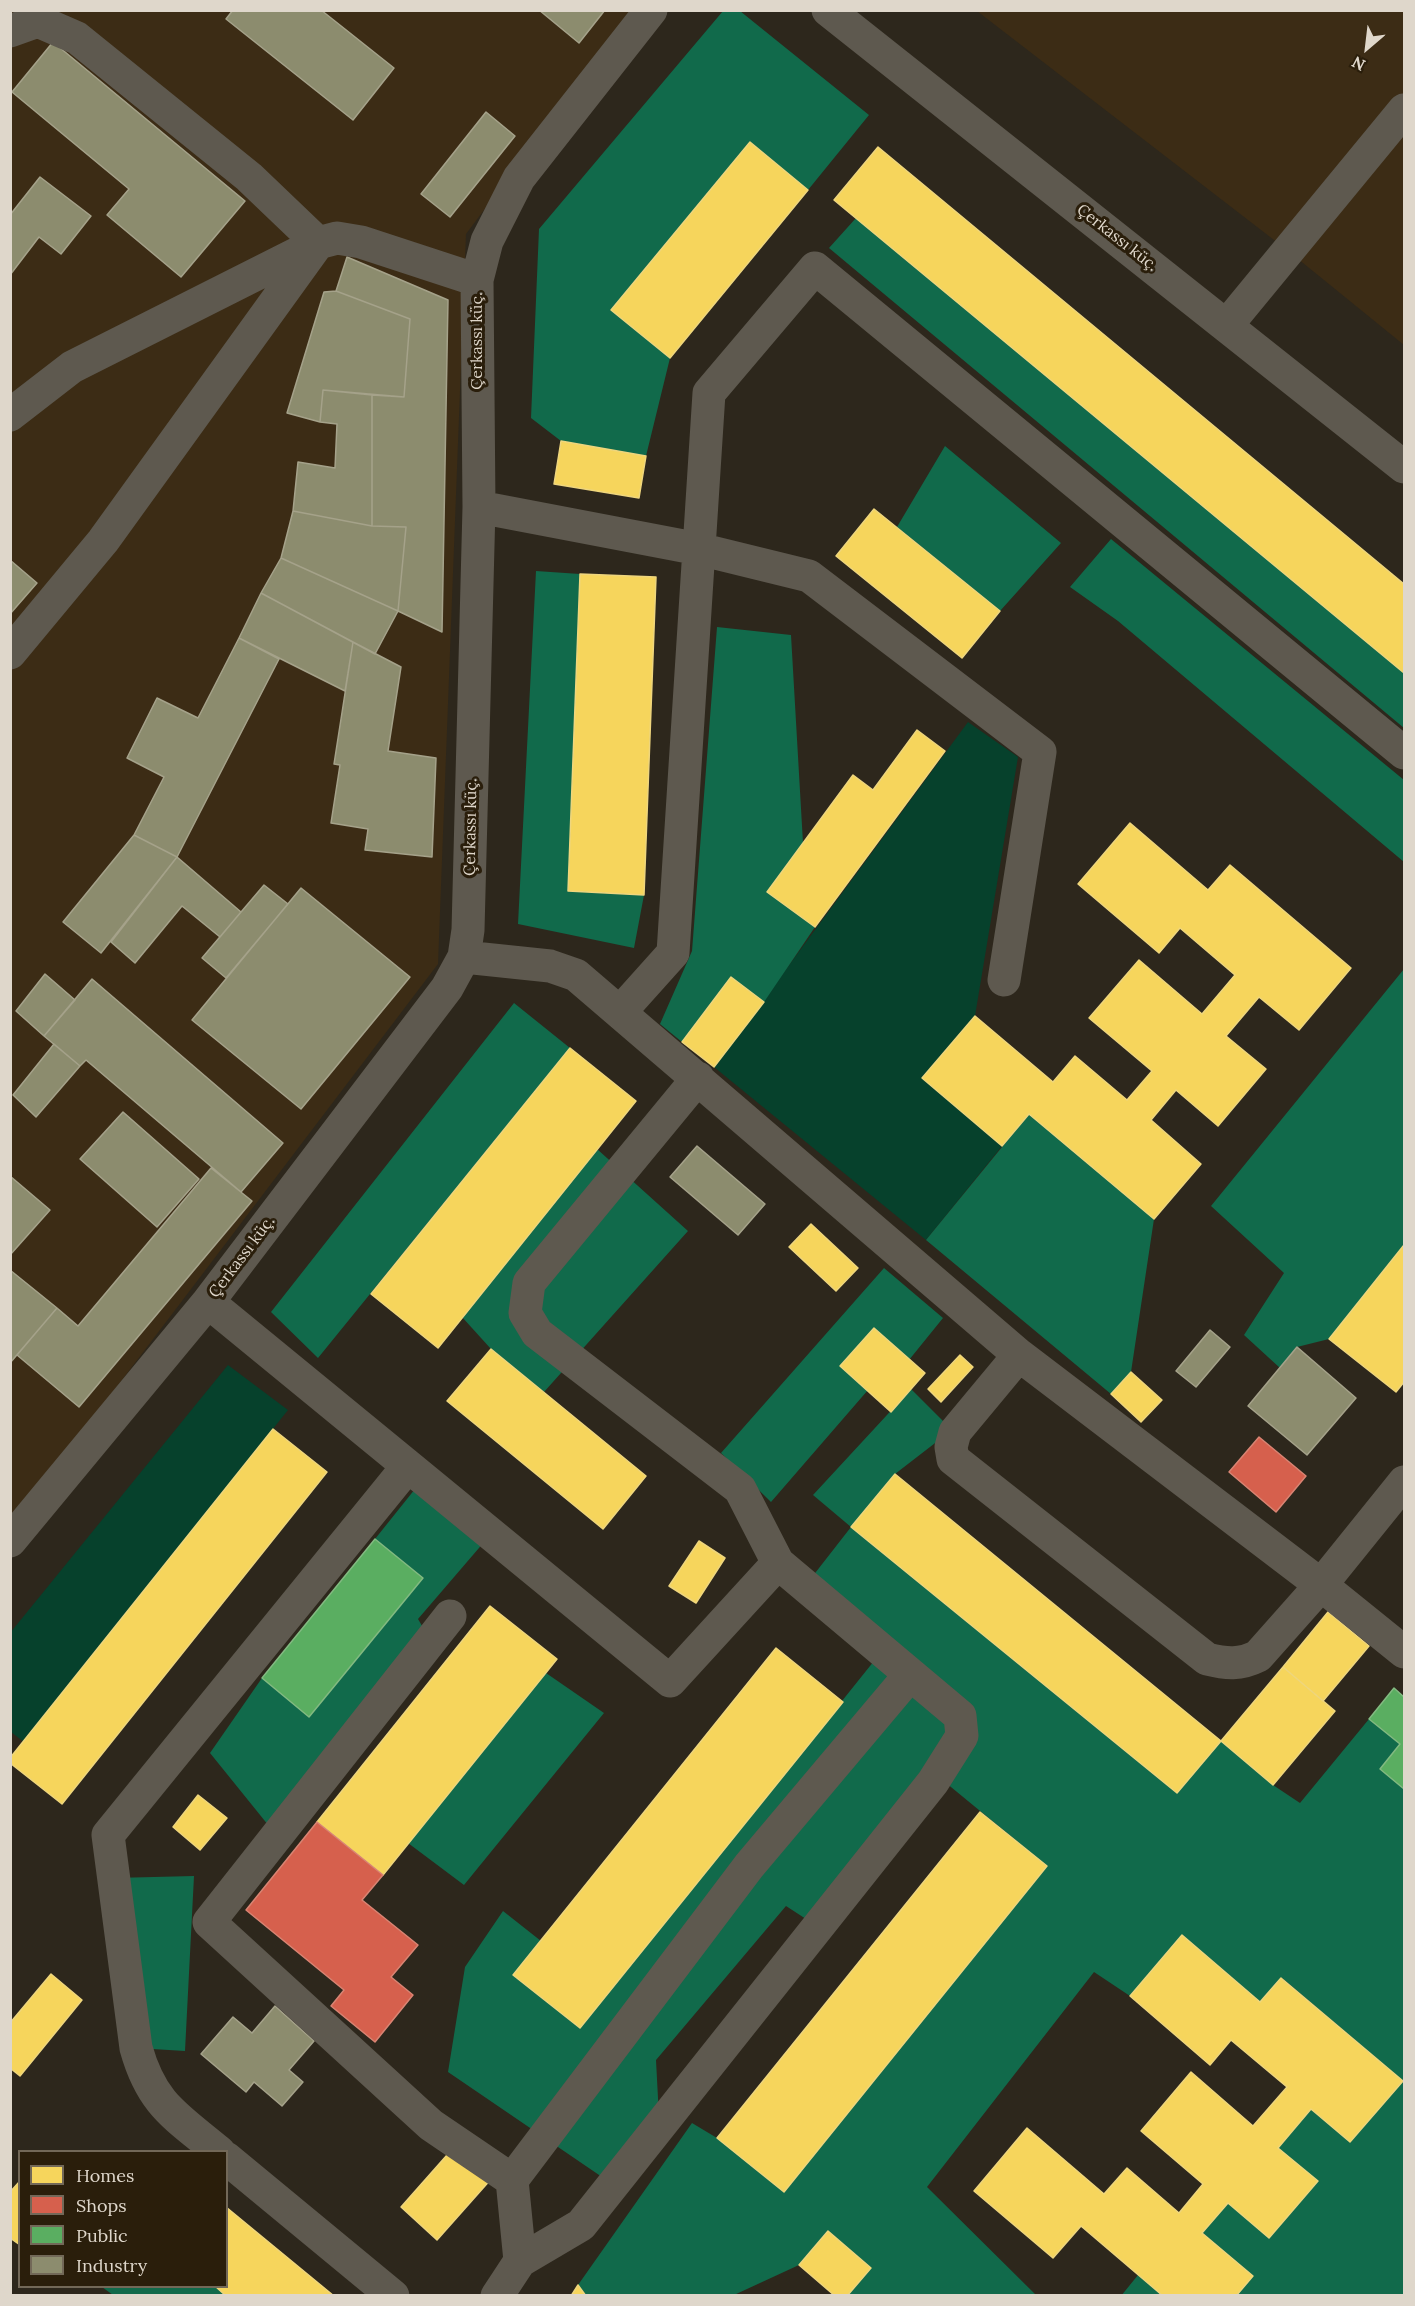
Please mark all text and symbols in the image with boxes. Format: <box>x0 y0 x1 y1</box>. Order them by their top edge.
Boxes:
north arrow <box>1337 18 1397 78</box>
text: N <box>1348 52 1369 76</box>
street label: Çerkassı küç. <box>1073 200 1161 276</box>
street label: Çerkassı küç. <box>467 292 487 390</box>
street label: Çerkassı küç. <box>461 778 481 876</box>
street label: Çerkassı küç. <box>205 1212 279 1302</box>
legend <box>18 2150 228 2288</box>
text: Homes <box>76 2164 134 2187</box>
text: Shops <box>76 2194 127 2217</box>
text: Public <box>76 2224 128 2247</box>
text: Industry <box>76 2254 147 2277</box>

